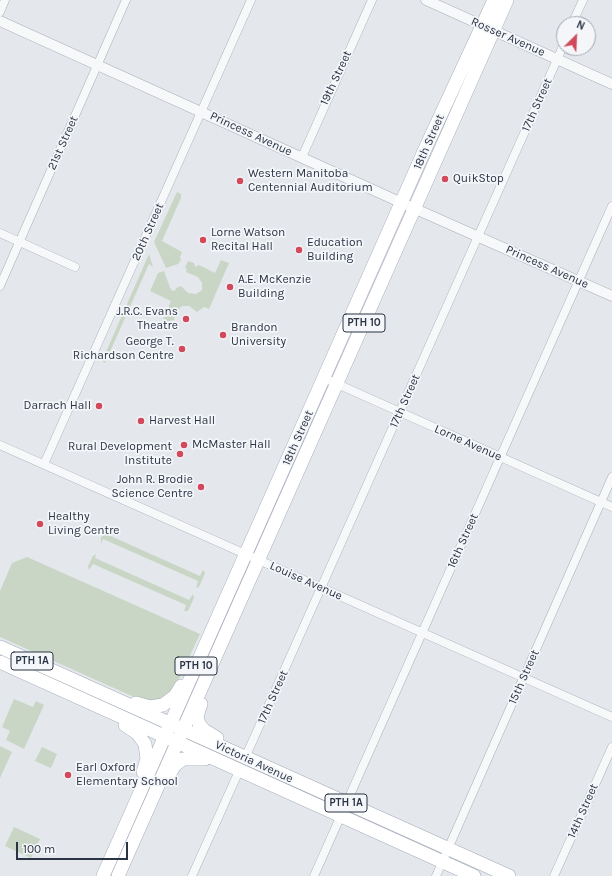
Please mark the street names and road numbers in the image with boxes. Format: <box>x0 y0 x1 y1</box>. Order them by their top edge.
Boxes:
street label: Rosser Avenue <box>469 14 547 60</box>
street label: 19th Street <box>317 48 355 108</box>
street label: 17th Street <box>519 76 555 134</box>
street label: Princess Avenue <box>208 109 294 159</box>
street label: 18th Street <box>410 112 448 172</box>
street label: 21st Street <box>45 114 81 172</box>
street label: 20th Street <box>129 201 167 263</box>
street label: Princess Avenue <box>503 242 591 292</box>
road number: PTH 10 <box>343 314 385 332</box>
street label: 17th Street <box>387 372 423 430</box>
street label: 18th Street <box>279 408 317 468</box>
street label: Lorne Avenue <box>432 422 504 464</box>
street label: 16th Street <box>445 511 481 571</box>
street label: Louise Avenue <box>268 559 344 603</box>
street label: 15th Street <box>506 647 542 707</box>
road number: PTH 1A <box>11 652 53 670</box>
road number: PTH 10 <box>175 657 217 675</box>
street label: 17th Street <box>255 668 291 726</box>
street label: Victoria Avenue <box>213 738 295 786</box>
street label: 14th Street <box>565 781 601 841</box>
road number: PTH 1A <box>325 794 367 812</box>

